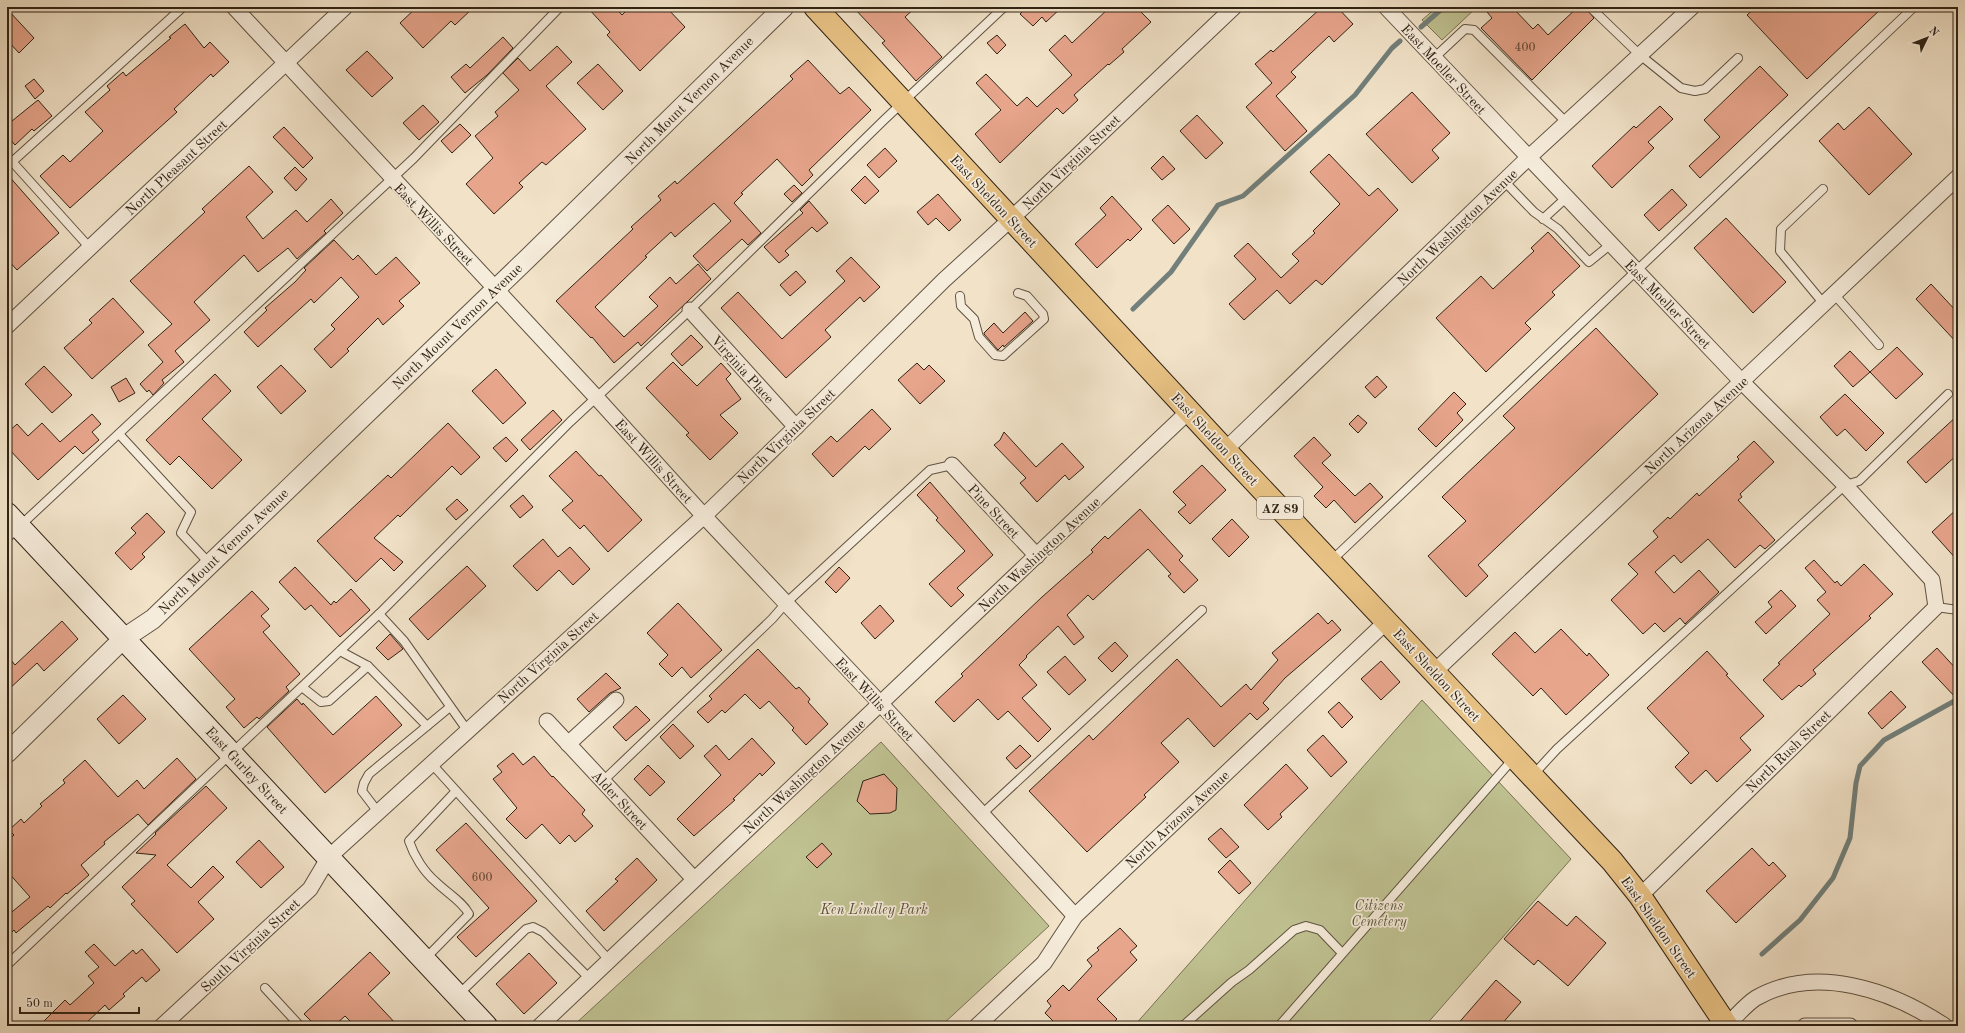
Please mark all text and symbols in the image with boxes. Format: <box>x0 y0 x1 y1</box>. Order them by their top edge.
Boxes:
north arrow <box>1907 18 1947 58</box>
street label: East Moeller Street <box>1398 22 1488 117</box>
text: N <box>1926 25 1941 39</box>
street label: North Mount Vernon Avenue <box>623 34 756 167</box>
house number: 400 <box>1515 42 1535 54</box>
street label: North Virginia Street <box>1020 112 1123 213</box>
street label: North Pleasant Street <box>123 117 230 218</box>
street label: East Sheldon Street <box>947 153 1040 251</box>
street label: North Washington Avenue <box>1395 167 1520 289</box>
street label: East Willis Street <box>391 181 476 268</box>
street label: East Moeller Street <box>1621 258 1713 352</box>
street label: North Mount Vernon Avenue <box>390 261 525 392</box>
street label: Virginia Place <box>708 333 776 406</box>
street label: North Arizona Avenue <box>1642 374 1751 477</box>
street label: North Virginia Street <box>735 386 838 487</box>
street label: East Sheldon Street <box>1168 391 1261 489</box>
street label: East Willis Street <box>612 417 695 507</box>
street label: Pine Street <box>965 482 1022 542</box>
street label: North Mount Vernon Avenue <box>156 486 291 617</box>
street label: North Washington Avenue <box>976 495 1103 615</box>
road number: AZ 89 <box>1257 497 1303 519</box>
street label: North Virginia Street <box>496 609 602 707</box>
street label: East Sheldon Street <box>1390 627 1483 725</box>
street label: East Willis Street <box>832 655 916 744</box>
street label: North Rush Street <box>1744 708 1834 796</box>
street label: North Washington Avenue <box>741 717 868 837</box>
street label: East Gurley Street <box>202 724 290 817</box>
street label: Alder Street <box>589 768 650 833</box>
street label: North Arizona Avenue <box>1123 768 1232 871</box>
house number: 600 <box>472 872 492 884</box>
street label: East Sheldon Street <box>1618 874 1699 981</box>
street label: South Virginia Street <box>198 896 303 995</box>
park label: Citizens Cemetery <box>1351 899 1408 930</box>
park label: Ken Lindley Park <box>819 903 928 918</box>
scale bar <box>20 989 139 1015</box>
text: 50 m <box>26 997 53 1010</box>

